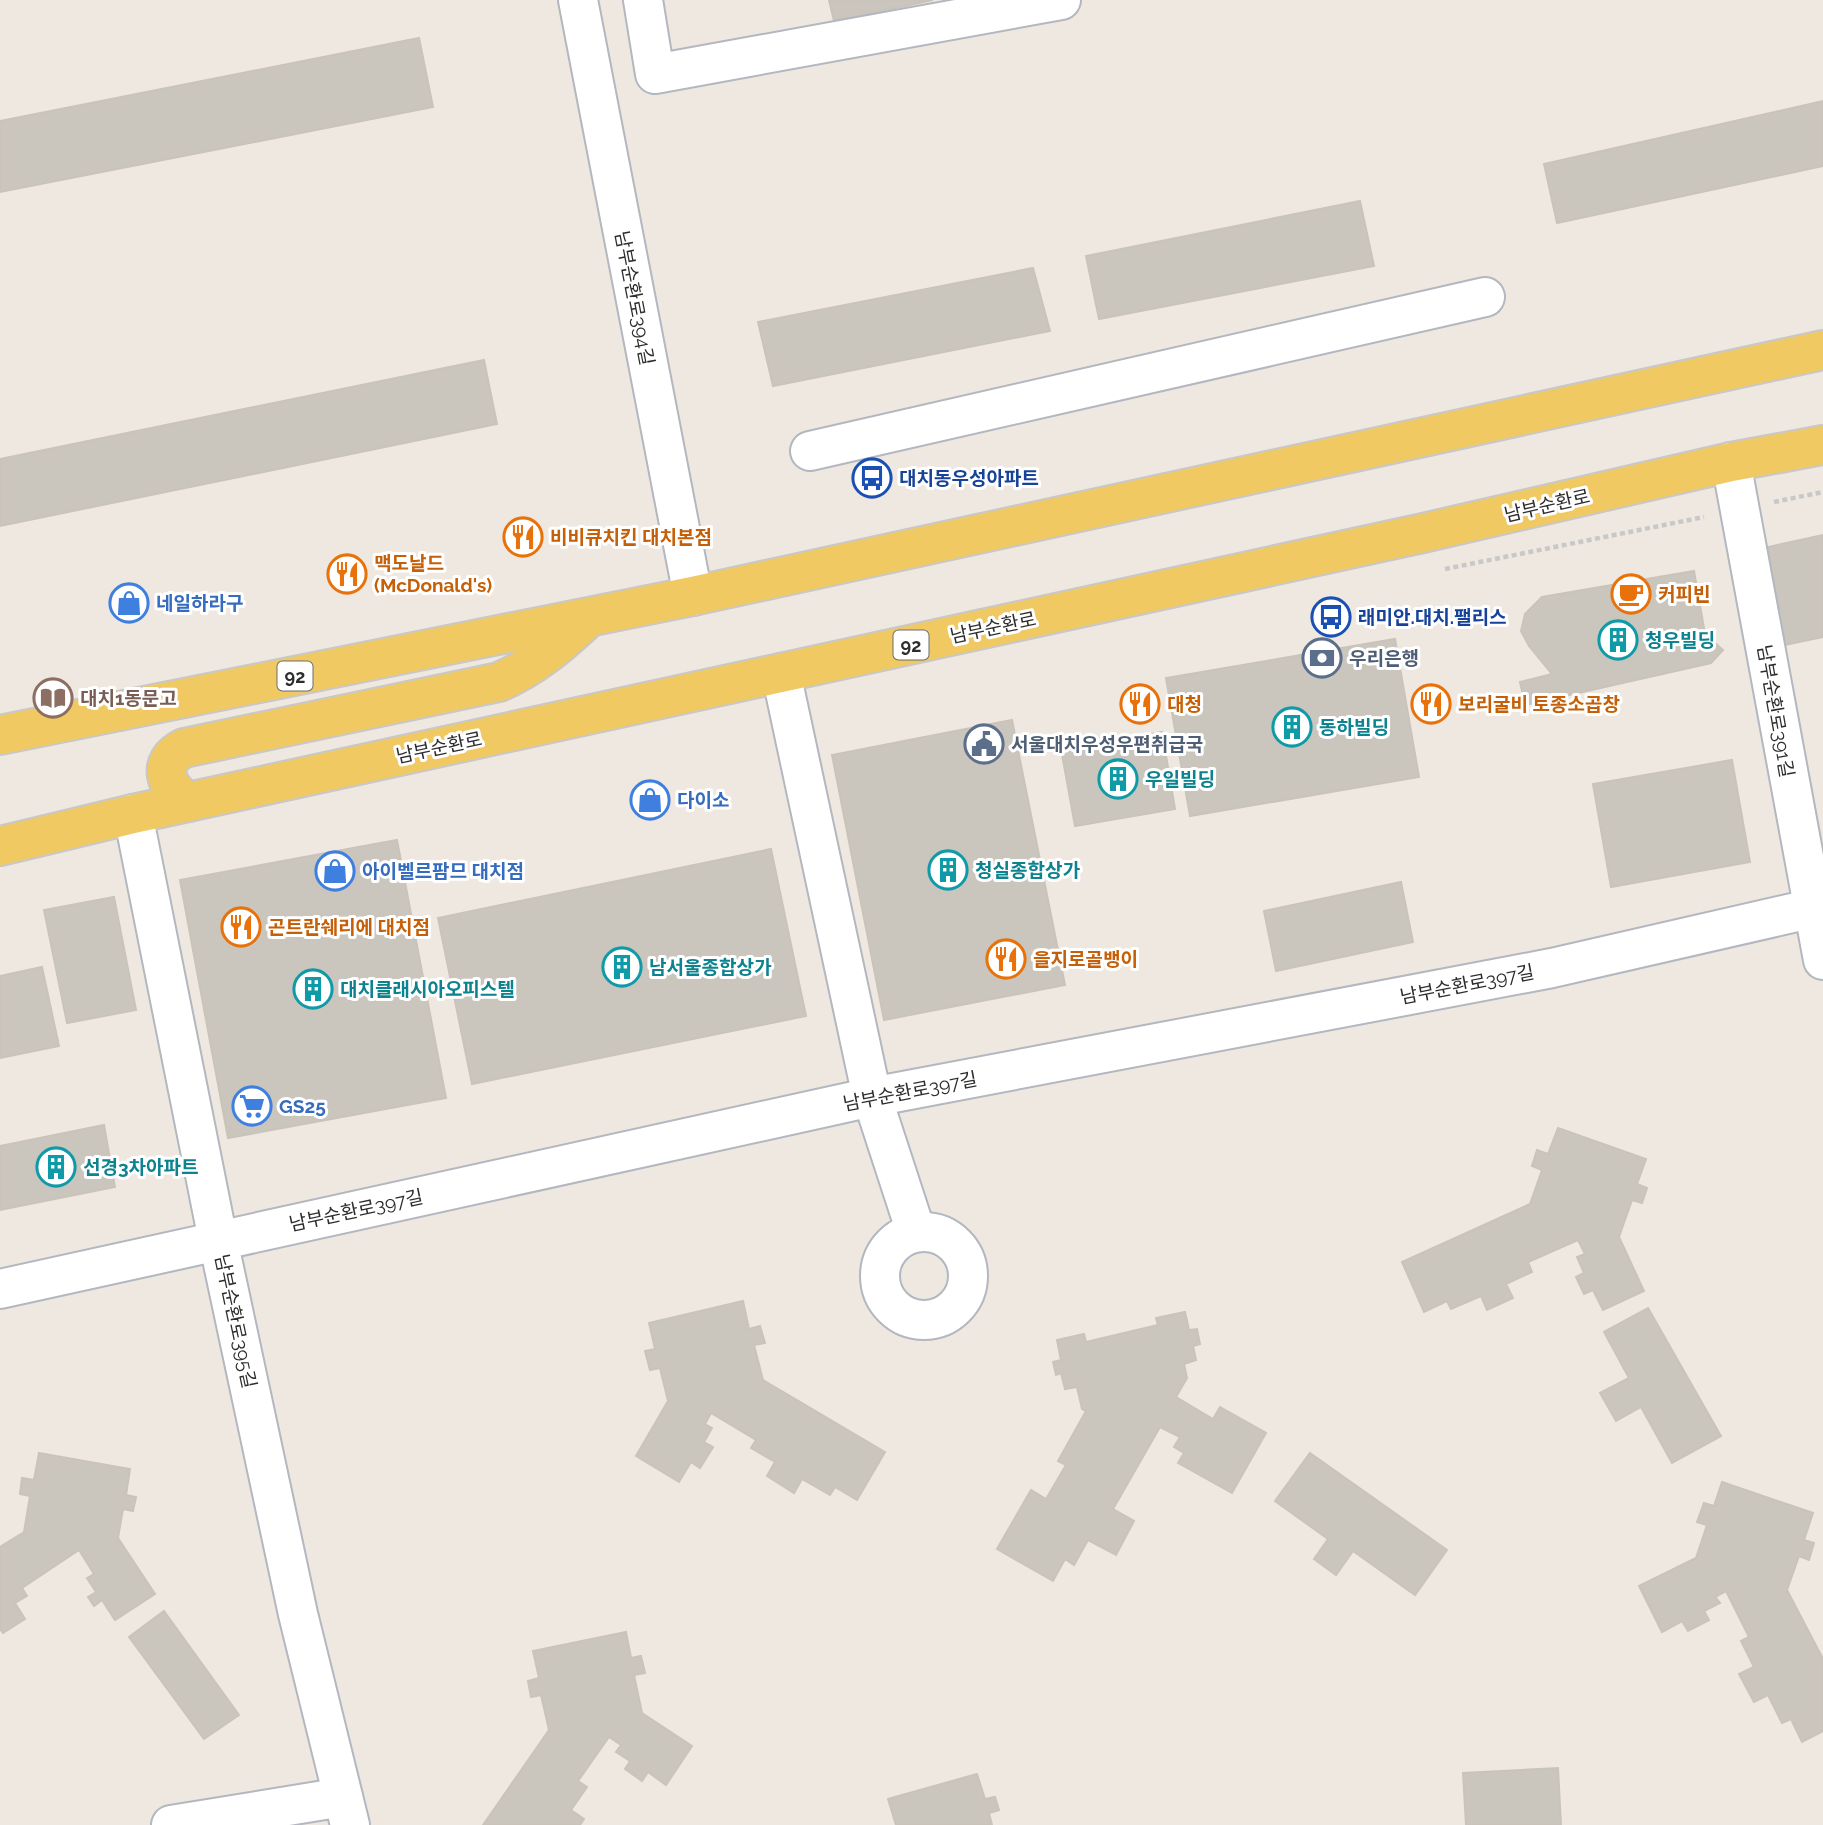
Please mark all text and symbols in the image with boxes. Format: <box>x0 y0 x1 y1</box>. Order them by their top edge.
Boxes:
street label: 남부순환로394길 <box>611 229 659 367</box>
bus stop icon: 대치동우성아파트 <box>851 457 893 499</box>
place label: 대치동우성아파트 <box>899 467 1039 489</box>
street label: 남부순환로 <box>1502 484 1592 526</box>
restaurant icon: 비비큐치킨 대치본점 <box>502 516 544 558</box>
place label: 비비큐치킨 대치본점 <box>550 526 712 548</box>
place label: 맥도날드 (McDonald's) <box>374 552 492 596</box>
restaurant icon: 맥도날드 (McDonald's) <box>326 553 368 595</box>
cafe icon: 커피빈 <box>1610 573 1652 615</box>
shop icon: 네일하라구 <box>108 582 150 624</box>
place label: 커피빈 <box>1658 583 1710 605</box>
place label: 네일하라구 <box>156 592 243 614</box>
bus stop icon: 래미안.대치.팰리스 <box>1310 596 1352 638</box>
place label: 래미안.대치.팰리스 <box>1358 606 1506 628</box>
street label: 남부순환로 <box>948 607 1038 647</box>
building icon: 청우빌딩 <box>1597 619 1639 661</box>
place label: 청우빌딩 <box>1645 629 1715 651</box>
road number: 92 <box>894 630 928 660</box>
bank icon: 우리은행 <box>1301 637 1343 679</box>
street label: 남부순환로391길 <box>1754 643 1798 779</box>
place label: 우리은행 <box>1349 647 1419 669</box>
road number: 92 <box>278 662 312 690</box>
library icon: 대치1동문고 <box>32 677 74 719</box>
restaurant icon: 대청 <box>1119 683 1161 725</box>
restaurant icon: 보리굴비 토종소곱창 <box>1410 683 1452 725</box>
place label: 대치1동문고 <box>80 687 177 709</box>
place label: 대청 <box>1167 693 1202 715</box>
place label: 보리굴비 토종소곱창 <box>1458 693 1620 715</box>
building icon: 동하빌딩 <box>1271 706 1313 748</box>
place label: 동하빌딩 <box>1319 716 1389 738</box>
public building icon: 서울대치우성우편취급국 <box>963 723 1005 765</box>
street label: 남부순환로 <box>394 727 484 767</box>
place label: 서울대치우성우편취급국 <box>1011 733 1203 755</box>
building icon: 우일빌딩 <box>1097 758 1139 800</box>
place label: 우일빌딩 <box>1145 768 1215 790</box>
shop icon: 다이소 <box>629 779 671 821</box>
place label: 다이소 <box>677 789 729 811</box>
building icon: 청실종합상가 <box>927 849 969 891</box>
shop icon: 아이벨르팜므 대치점 <box>314 850 356 892</box>
place label: 청실종합상가 <box>975 859 1080 881</box>
place label: 아이벨르팜므 대치점 <box>362 860 524 882</box>
restaurant icon: 곤트란쉐리에 대치점 <box>220 906 262 948</box>
place label: 곤트란쉐리에 대치점 <box>268 916 430 938</box>
restaurant icon: 을지로골뱅이 <box>985 938 1027 980</box>
building icon: 남서울종합상가 <box>601 946 643 988</box>
place label: 을지로골뱅이 <box>1033 948 1138 970</box>
place label: 남서울종합상가 <box>649 956 772 978</box>
street label: 남부순환로397길 <box>1398 960 1536 1008</box>
building icon: 대치클래시아오피스텔 <box>292 968 334 1010</box>
place label: 대치클래시아오피스텔 <box>340 978 515 1000</box>
street label: 남부순환로397길 <box>841 1067 979 1115</box>
supermarket icon: GS25 <box>231 1085 273 1127</box>
place label: GS25 <box>279 1095 326 1117</box>
building icon: 선경3차아파트 <box>35 1146 77 1188</box>
place label: 선경3차아파트 <box>83 1156 198 1178</box>
street label: 남부순환로397길 <box>287 1185 425 1235</box>
street label: 남부순환로395길 <box>211 1252 261 1390</box>

